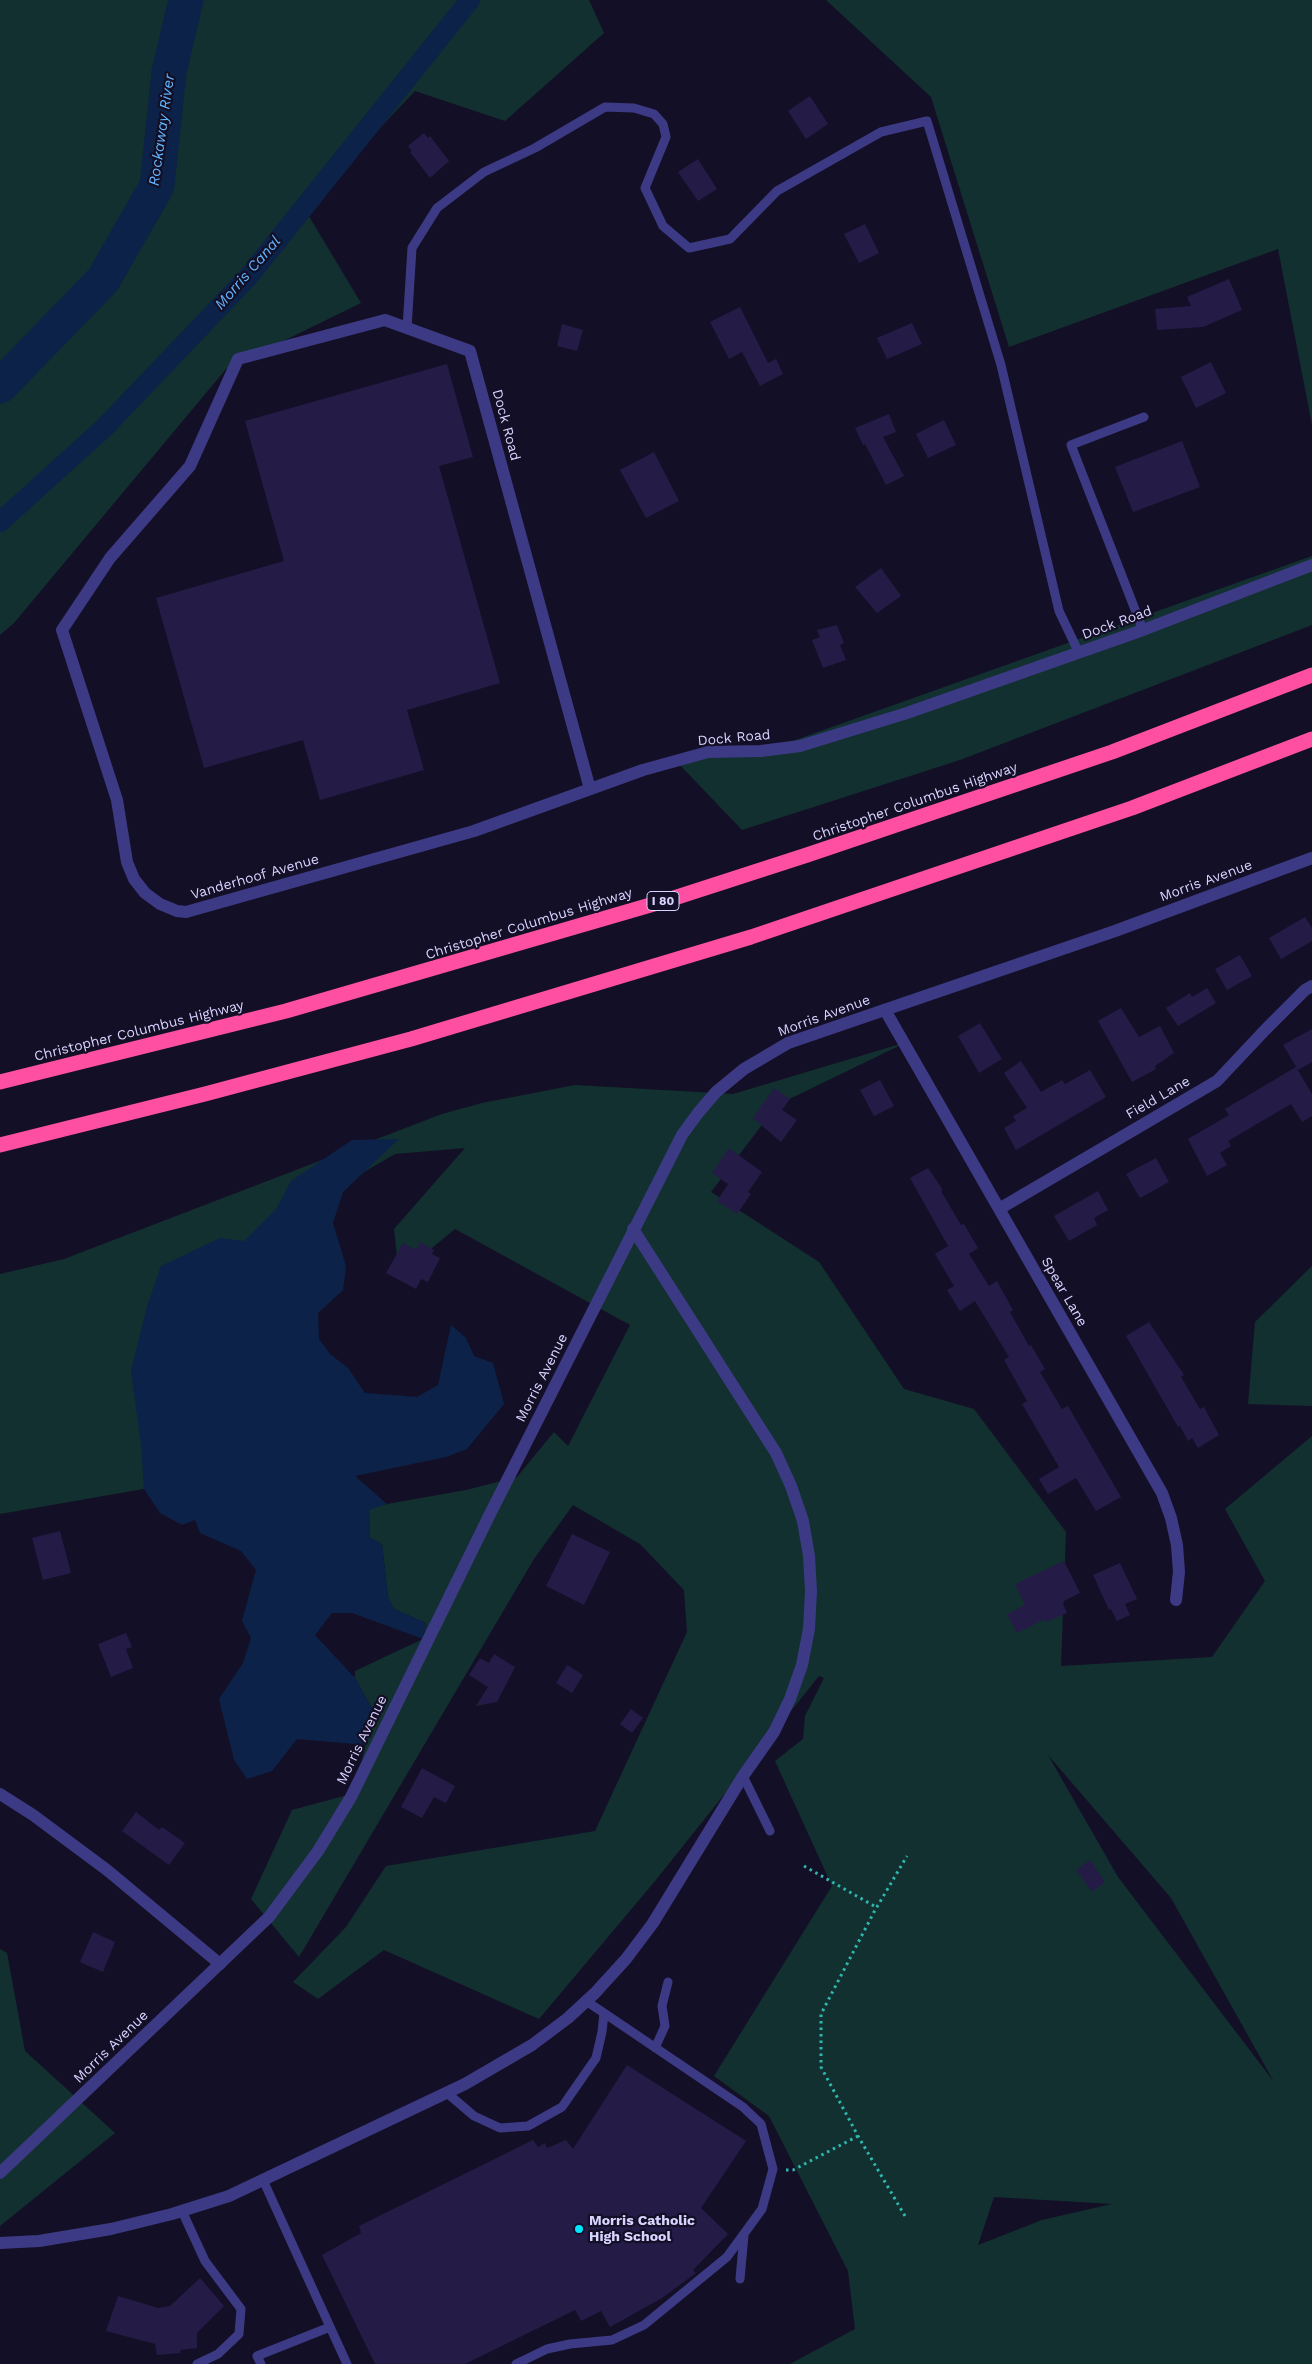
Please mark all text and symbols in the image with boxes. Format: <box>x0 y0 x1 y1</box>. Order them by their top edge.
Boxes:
water label: Rockaway River <box>145 73 179 187</box>
water label: Morris Canal <box>211 233 285 313</box>
street label: Dock Road <box>488 387 524 463</box>
street label: Dock Road <box>1080 603 1154 643</box>
street label: Dock Road <box>697 726 771 750</box>
street label: Christopher Columbus Highway <box>810 759 1020 845</box>
street label: Vanderhoof Avenue <box>189 851 321 903</box>
street label: Morris Avenue <box>1158 857 1254 905</box>
street label: Christopher Columbus Highway <box>424 884 634 964</box>
road number: I 80 <box>647 891 679 910</box>
street label: Morris Avenue <box>776 992 872 1040</box>
street label: Christopher Columbus Highway <box>32 997 246 1065</box>
street label: Field Lane <box>1123 1073 1193 1123</box>
street label: Spear Lane <box>1037 1254 1091 1330</box>
street label: Morris Avenue <box>512 1331 572 1425</box>
street label: Morris Avenue <box>333 1693 391 1787</box>
street label: Morris Avenue <box>70 2007 152 2087</box>
place label: Morris Catholic High School <box>589 2213 695 2246</box>
marker: Morris Catholic High School <box>573 2223 585 2235</box>

